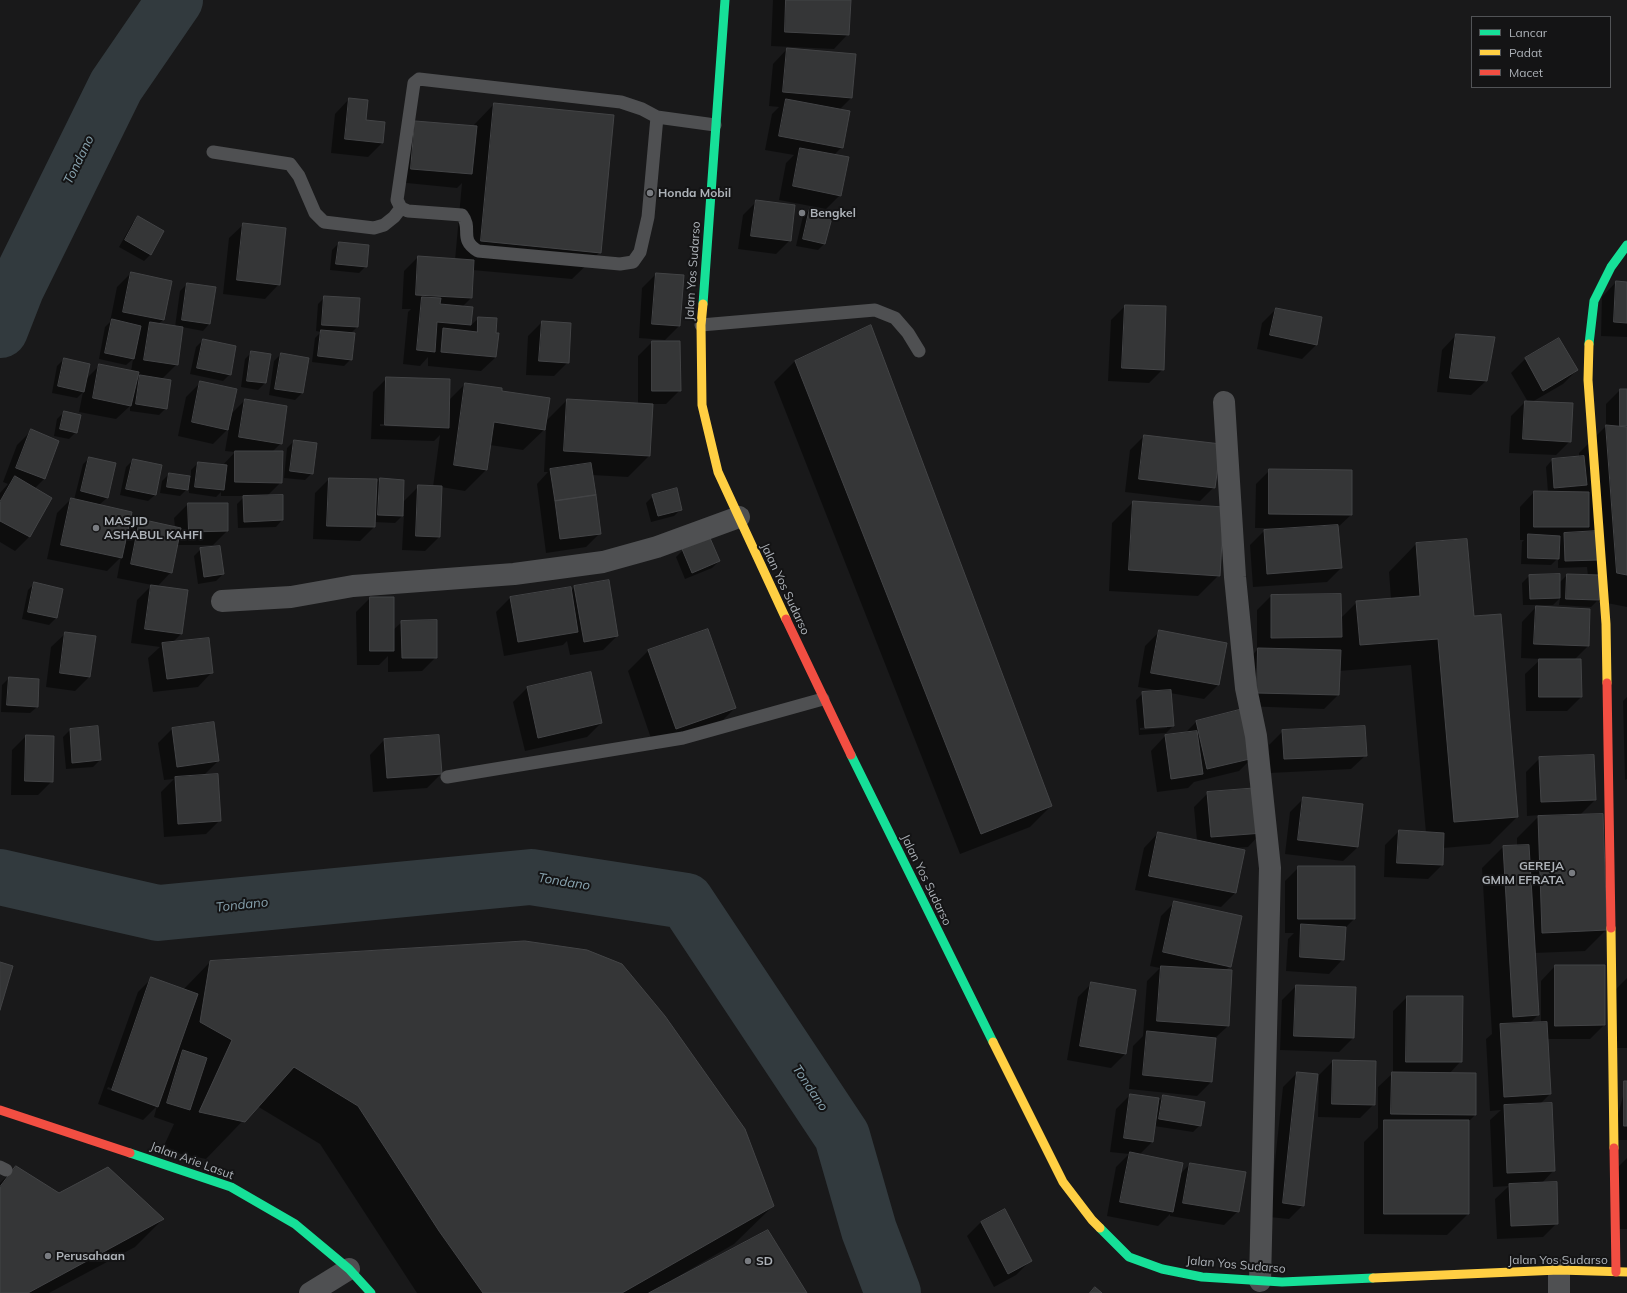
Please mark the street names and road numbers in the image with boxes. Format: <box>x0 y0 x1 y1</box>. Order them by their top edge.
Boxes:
street label: Jalan Yos Sudarso <box>682 221 704 321</box>
street label: Jalan Yos Sudarso <box>757 541 813 637</box>
street label: Jalan Yos Sudarso <box>898 832 954 928</box>
street label: Jalan Arie Lasut <box>148 1139 236 1183</box>
street label: Jalan Yos Sudarso <box>1186 1253 1286 1277</box>
street label: Jalan Yos Sudarso <box>1508 1253 1608 1267</box>

